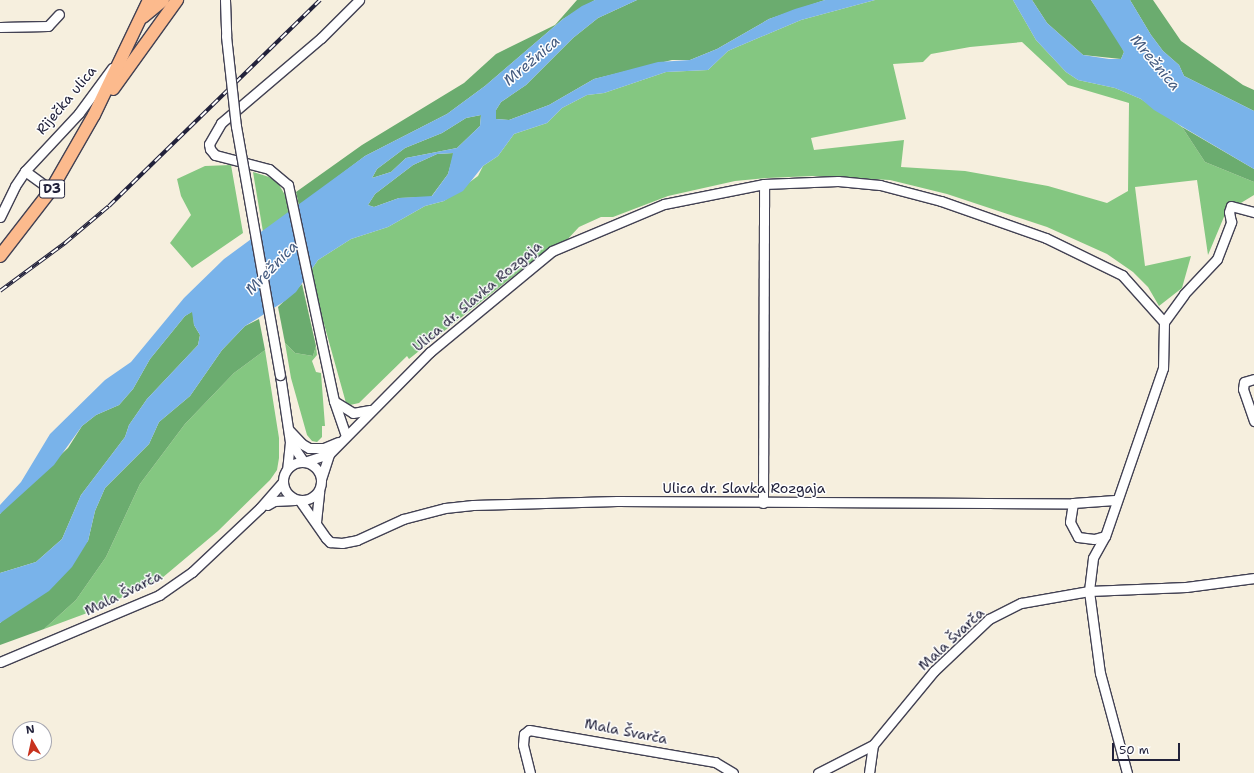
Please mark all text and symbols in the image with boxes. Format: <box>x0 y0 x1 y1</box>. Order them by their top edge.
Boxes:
water label: Mrežnica <box>1126 31 1184 95</box>
water label: Mrežnica <box>500 32 564 90</box>
street label: Riječka ulica <box>32 62 100 138</box>
road number: D3 <box>39 178 65 200</box>
water label: Mrežnica <box>242 237 302 299</box>
street label: Ulica dr. Slavka Rozgaja <box>409 237 545 355</box>
street label: Ulica dr. Slavka Rozgaja <box>663 480 825 496</box>
street label: Mala Švarča <box>82 567 164 619</box>
street label: Mala Švarča <box>915 604 987 674</box>
street label: Mala Švarča <box>583 715 669 747</box>
north arrow <box>12 721 52 761</box>
text: N <box>25 722 36 738</box>
scale bar <box>1114 735 1182 761</box>
text: 50 m <box>1119 742 1149 758</box>

